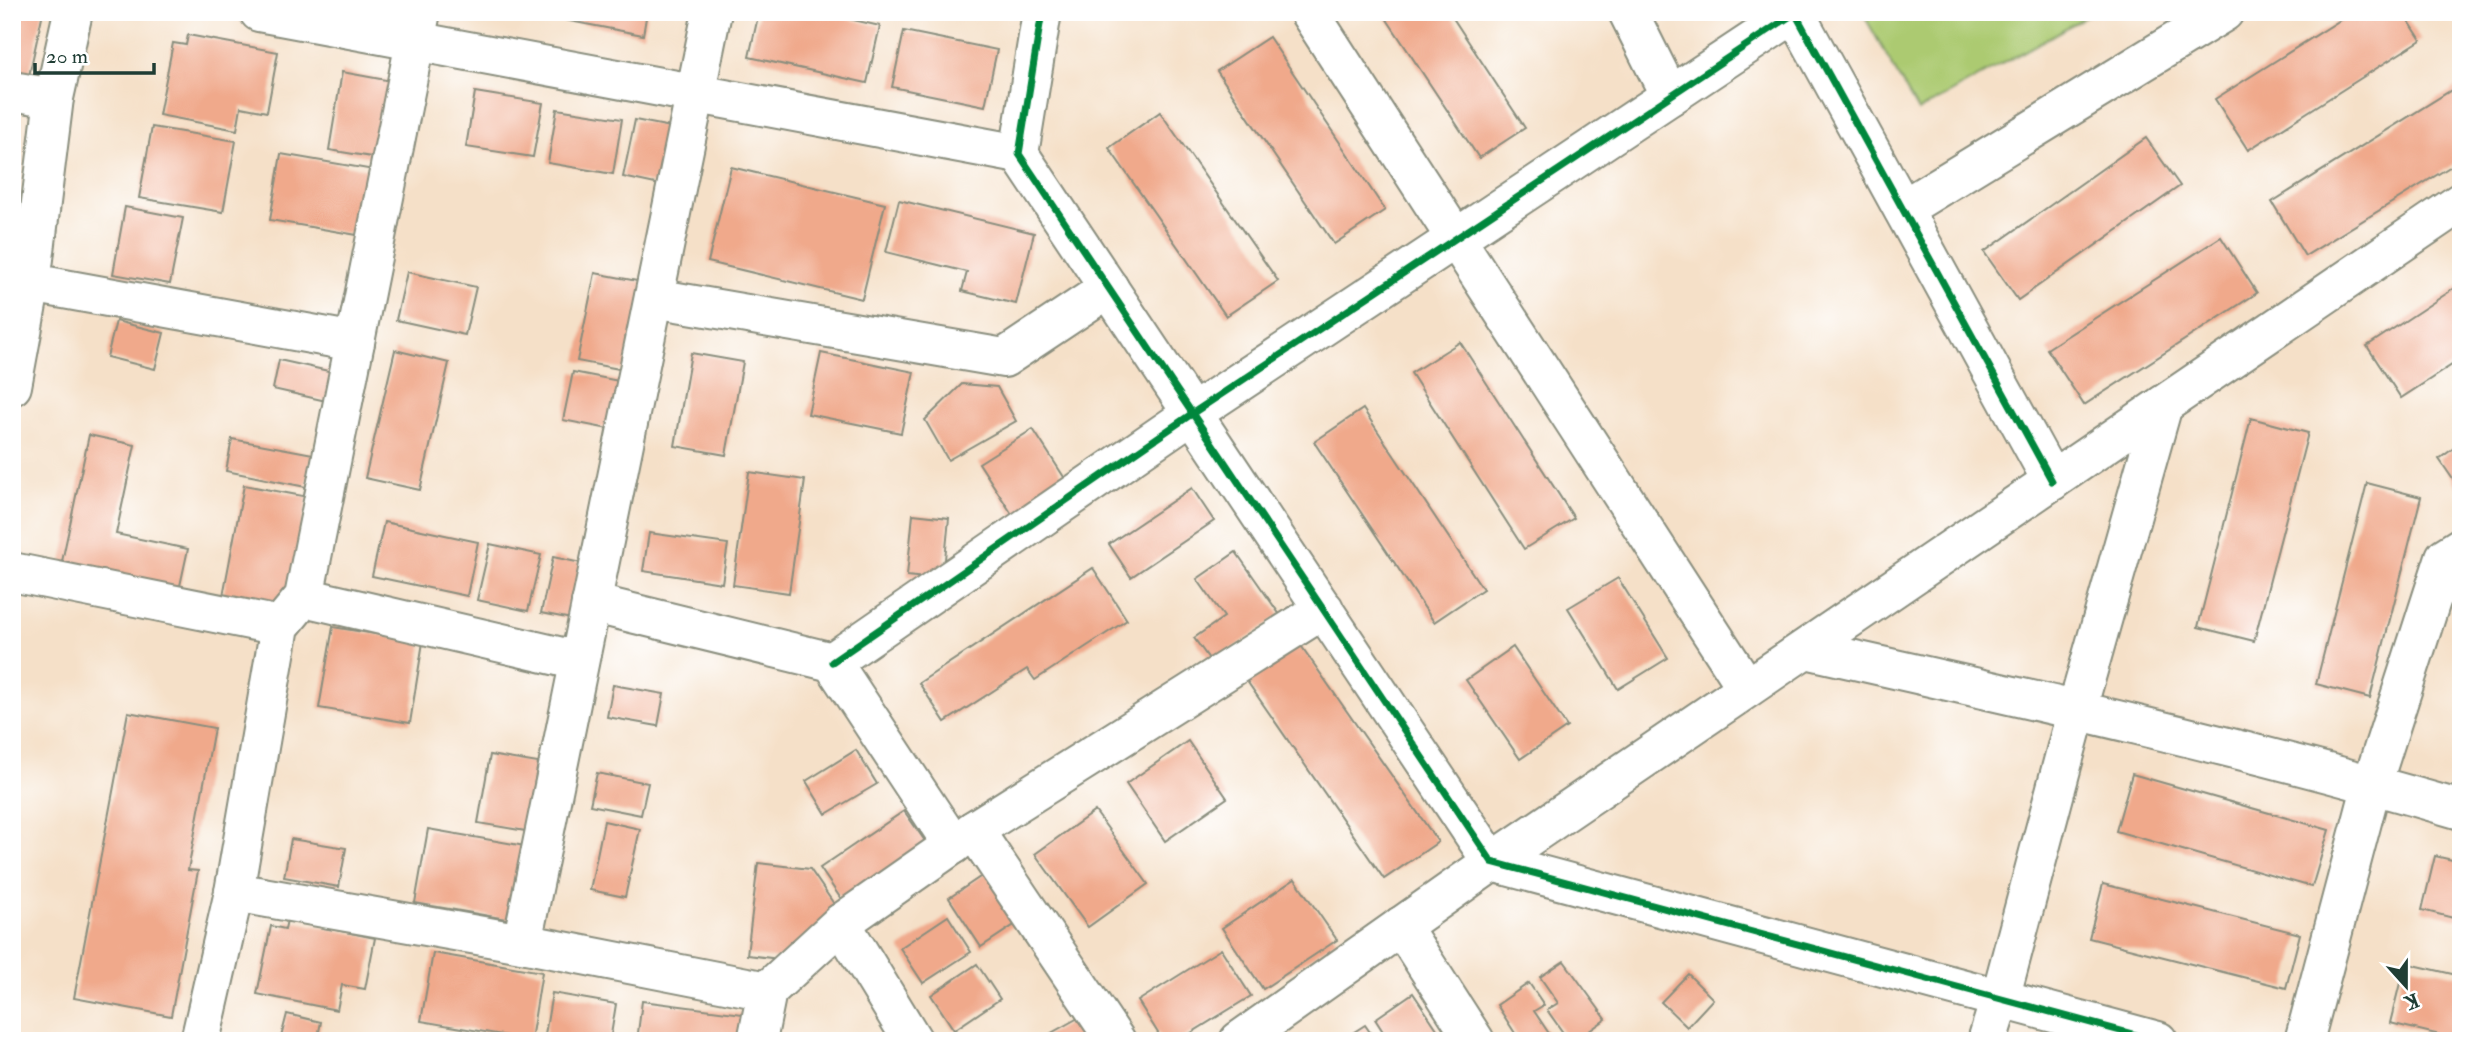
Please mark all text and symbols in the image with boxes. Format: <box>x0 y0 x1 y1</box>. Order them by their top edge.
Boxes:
scale bar <box>35 32 154 76</box>
text: 20 m <box>46 43 88 70</box>
north arrow <box>2372 951 2442 1021</box>
text: K <box>2401 987 2422 1015</box>

